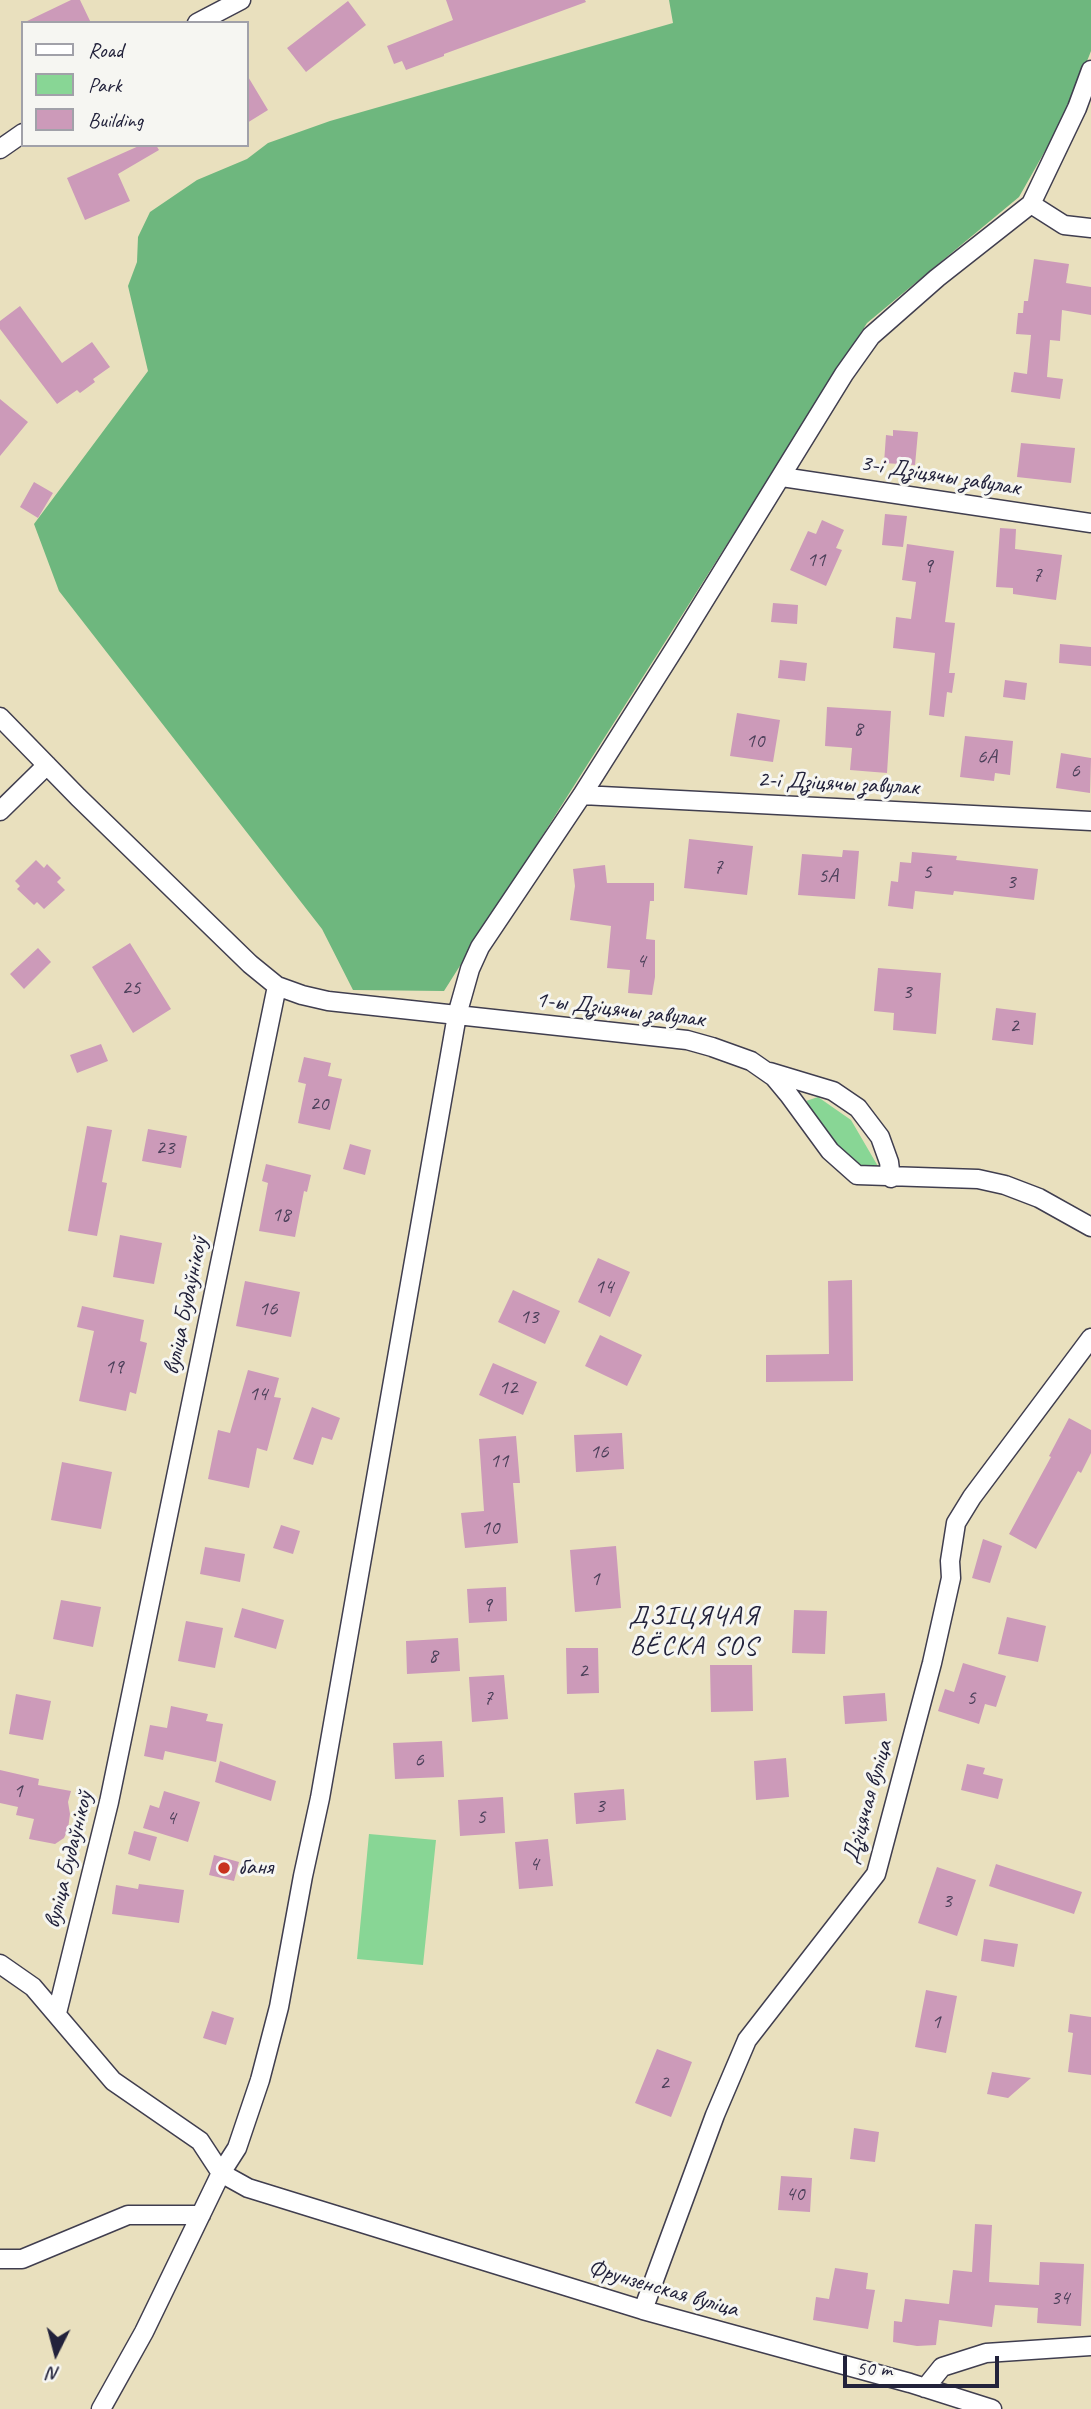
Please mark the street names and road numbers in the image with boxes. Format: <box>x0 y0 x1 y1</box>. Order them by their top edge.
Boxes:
street label: 3-і Дзіцячы завулак <box>858 449 1022 503</box>
street label: 2-і Дзіцячы завулак <box>757 765 919 803</box>
street label: 1-ы Дзіцячы завулак <box>534 985 706 1035</box>
street label: вуліца Будаўнікоў <box>157 1235 215 1377</box>
street label: Дзіцячая вуліца <box>837 1737 899 1867</box>
street label: вуліца Будаўнікоў <box>38 1789 100 1931</box>
street label: Фрунзенская вуліца <box>585 2254 741 2324</box>

